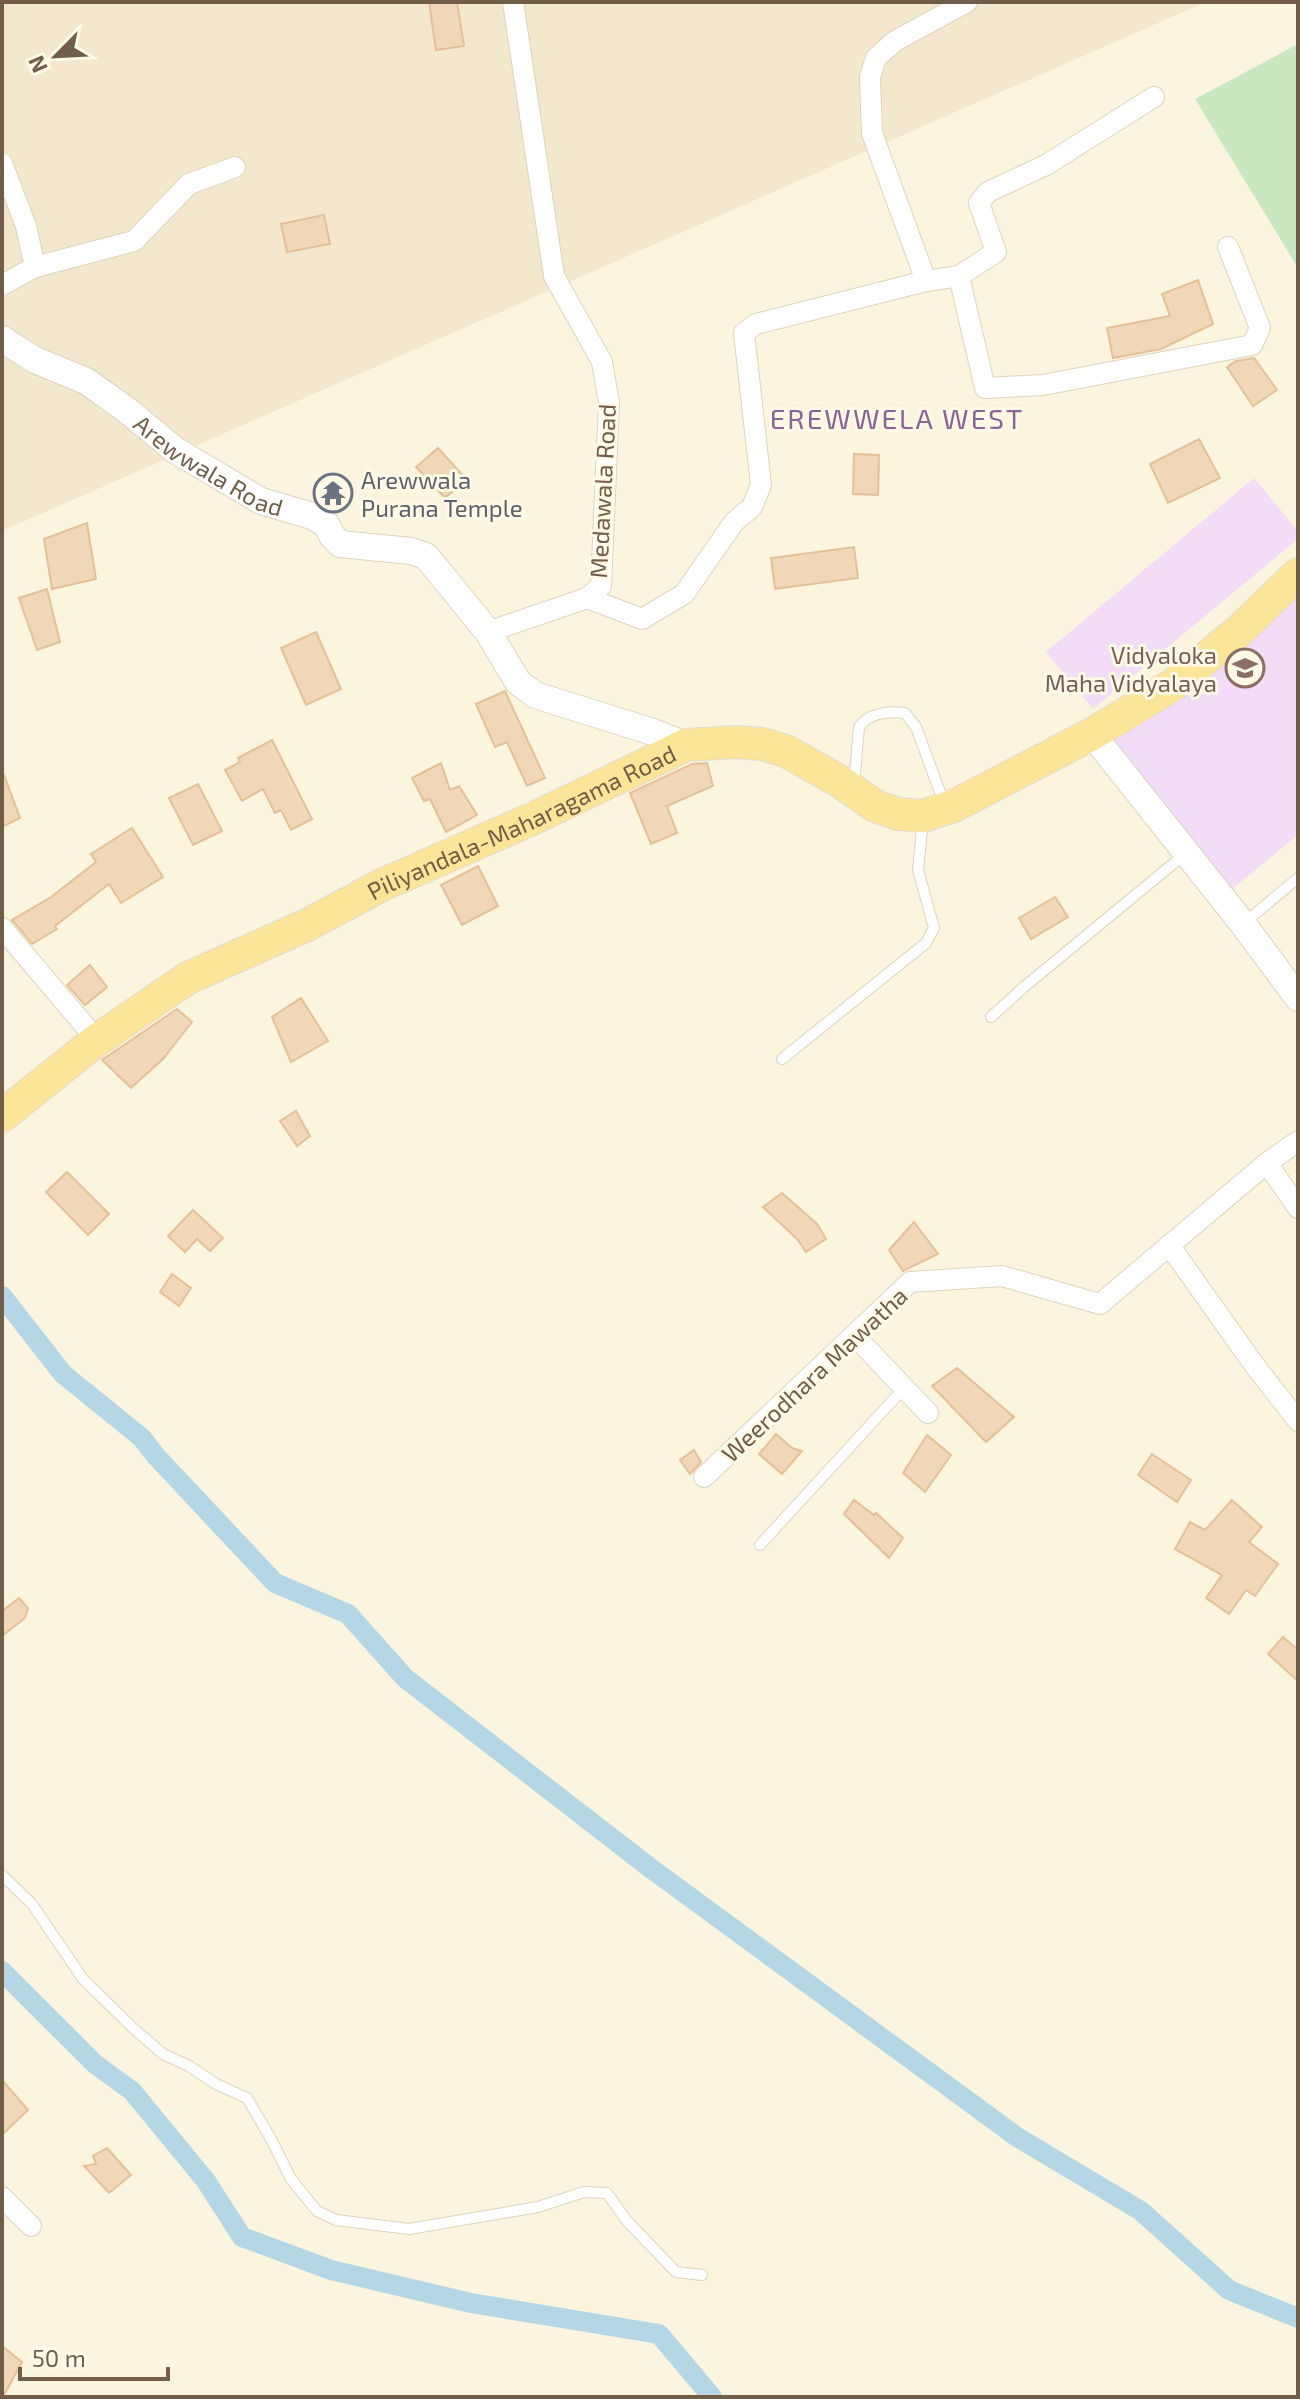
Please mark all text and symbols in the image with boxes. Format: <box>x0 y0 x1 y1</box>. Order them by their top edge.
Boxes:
north arrow <box>16 16 96 96</box>
text: N <box>22 52 52 77</box>
district label: EREWWELA WEST <box>770 401 1024 435</box>
street label: Medawala Road <box>583 403 621 579</box>
street label: Arewwala Road <box>129 408 287 521</box>
place label: Arewwala Purana Temple <box>361 465 523 522</box>
temple icon: Arewwala Purana Temple <box>312 472 354 514</box>
place label: Vidyaloka Maha Vidyalaya <box>1045 640 1217 697</box>
school or university icon: Vidyaloka Maha Vidyalaya <box>1224 647 1266 689</box>
street label: Piliyandala-Maharagama Road <box>362 738 680 905</box>
street label: Weerodhara Mawatha <box>715 1280 913 1468</box>
scale bar <box>20 2331 168 2381</box>
text: 50 m <box>32 2343 86 2372</box>

